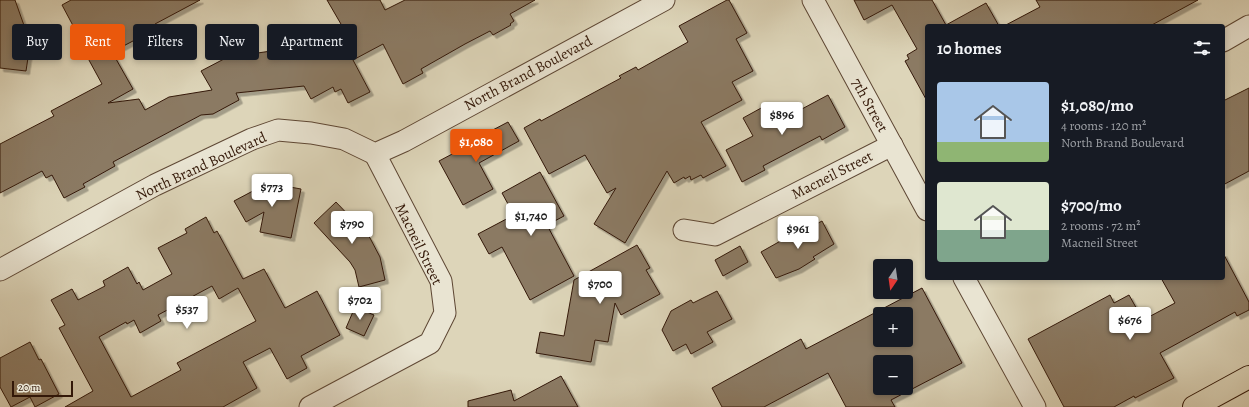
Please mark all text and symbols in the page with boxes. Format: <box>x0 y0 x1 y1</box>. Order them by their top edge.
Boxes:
chip: Buy <box>12 24 62 60</box>
chip: Rent <box>70 24 125 60</box>
chip: Filters <box>133 24 197 60</box>
chip: New <box>205 24 259 60</box>
chip: Apartment <box>267 24 357 60</box>
street label: North Brand Boulevard <box>461 30 596 115</box>
text: 10 homes <box>937 37 1002 60</box>
icon: filters <box>1191 37 1213 59</box>
street label: 7th Street <box>847 74 893 136</box>
text: $1,080/mo <box>1061 94 1133 117</box>
icon: home <box>969 98 1017 146</box>
pin: $896 <box>758 102 806 136</box>
text: $896 <box>770 106 794 123</box>
text: 4 rooms · 120 m² <box>1061 117 1146 134</box>
street label: North Brand Boulevard <box>132 127 270 205</box>
pin: $1,080 <box>443 129 509 163</box>
text: $1,080 <box>459 133 493 150</box>
text: North Brand Boulevard <box>1061 134 1184 151</box>
street label: Macneil Street <box>788 146 876 204</box>
pin: $773 <box>248 174 296 208</box>
text: $773 <box>261 178 283 195</box>
text: $700/mo <box>1061 194 1122 217</box>
icon: home <box>969 198 1017 246</box>
street label: Macneil Street <box>391 200 447 288</box>
pin: $1,740 <box>498 203 564 237</box>
text: $1,740 <box>515 207 547 224</box>
pin: $790 <box>328 211 376 245</box>
text: $790 <box>340 215 364 232</box>
pin: $961 <box>774 216 822 250</box>
text: 2 rooms · 72 m² <box>1061 217 1141 234</box>
text: $961 <box>787 220 809 237</box>
text: Macneil Street <box>1061 234 1138 251</box>
north arrow <box>873 259 913 299</box>
map controls <box>873 259 913 395</box>
pin: $700 <box>576 271 624 305</box>
text: $700 <box>588 275 612 292</box>
pin: $702 <box>336 287 384 321</box>
text: $702 <box>348 291 372 308</box>
pin: $537 <box>163 296 211 330</box>
text: $537 <box>176 300 198 317</box>
button: + <box>873 307 913 347</box>
pin: $676 <box>1106 307 1154 341</box>
text: $676 <box>1118 311 1142 328</box>
button: − <box>873 355 913 395</box>
scale bar <box>12 379 73 398</box>
text: 20 m <box>18 380 40 395</box>

